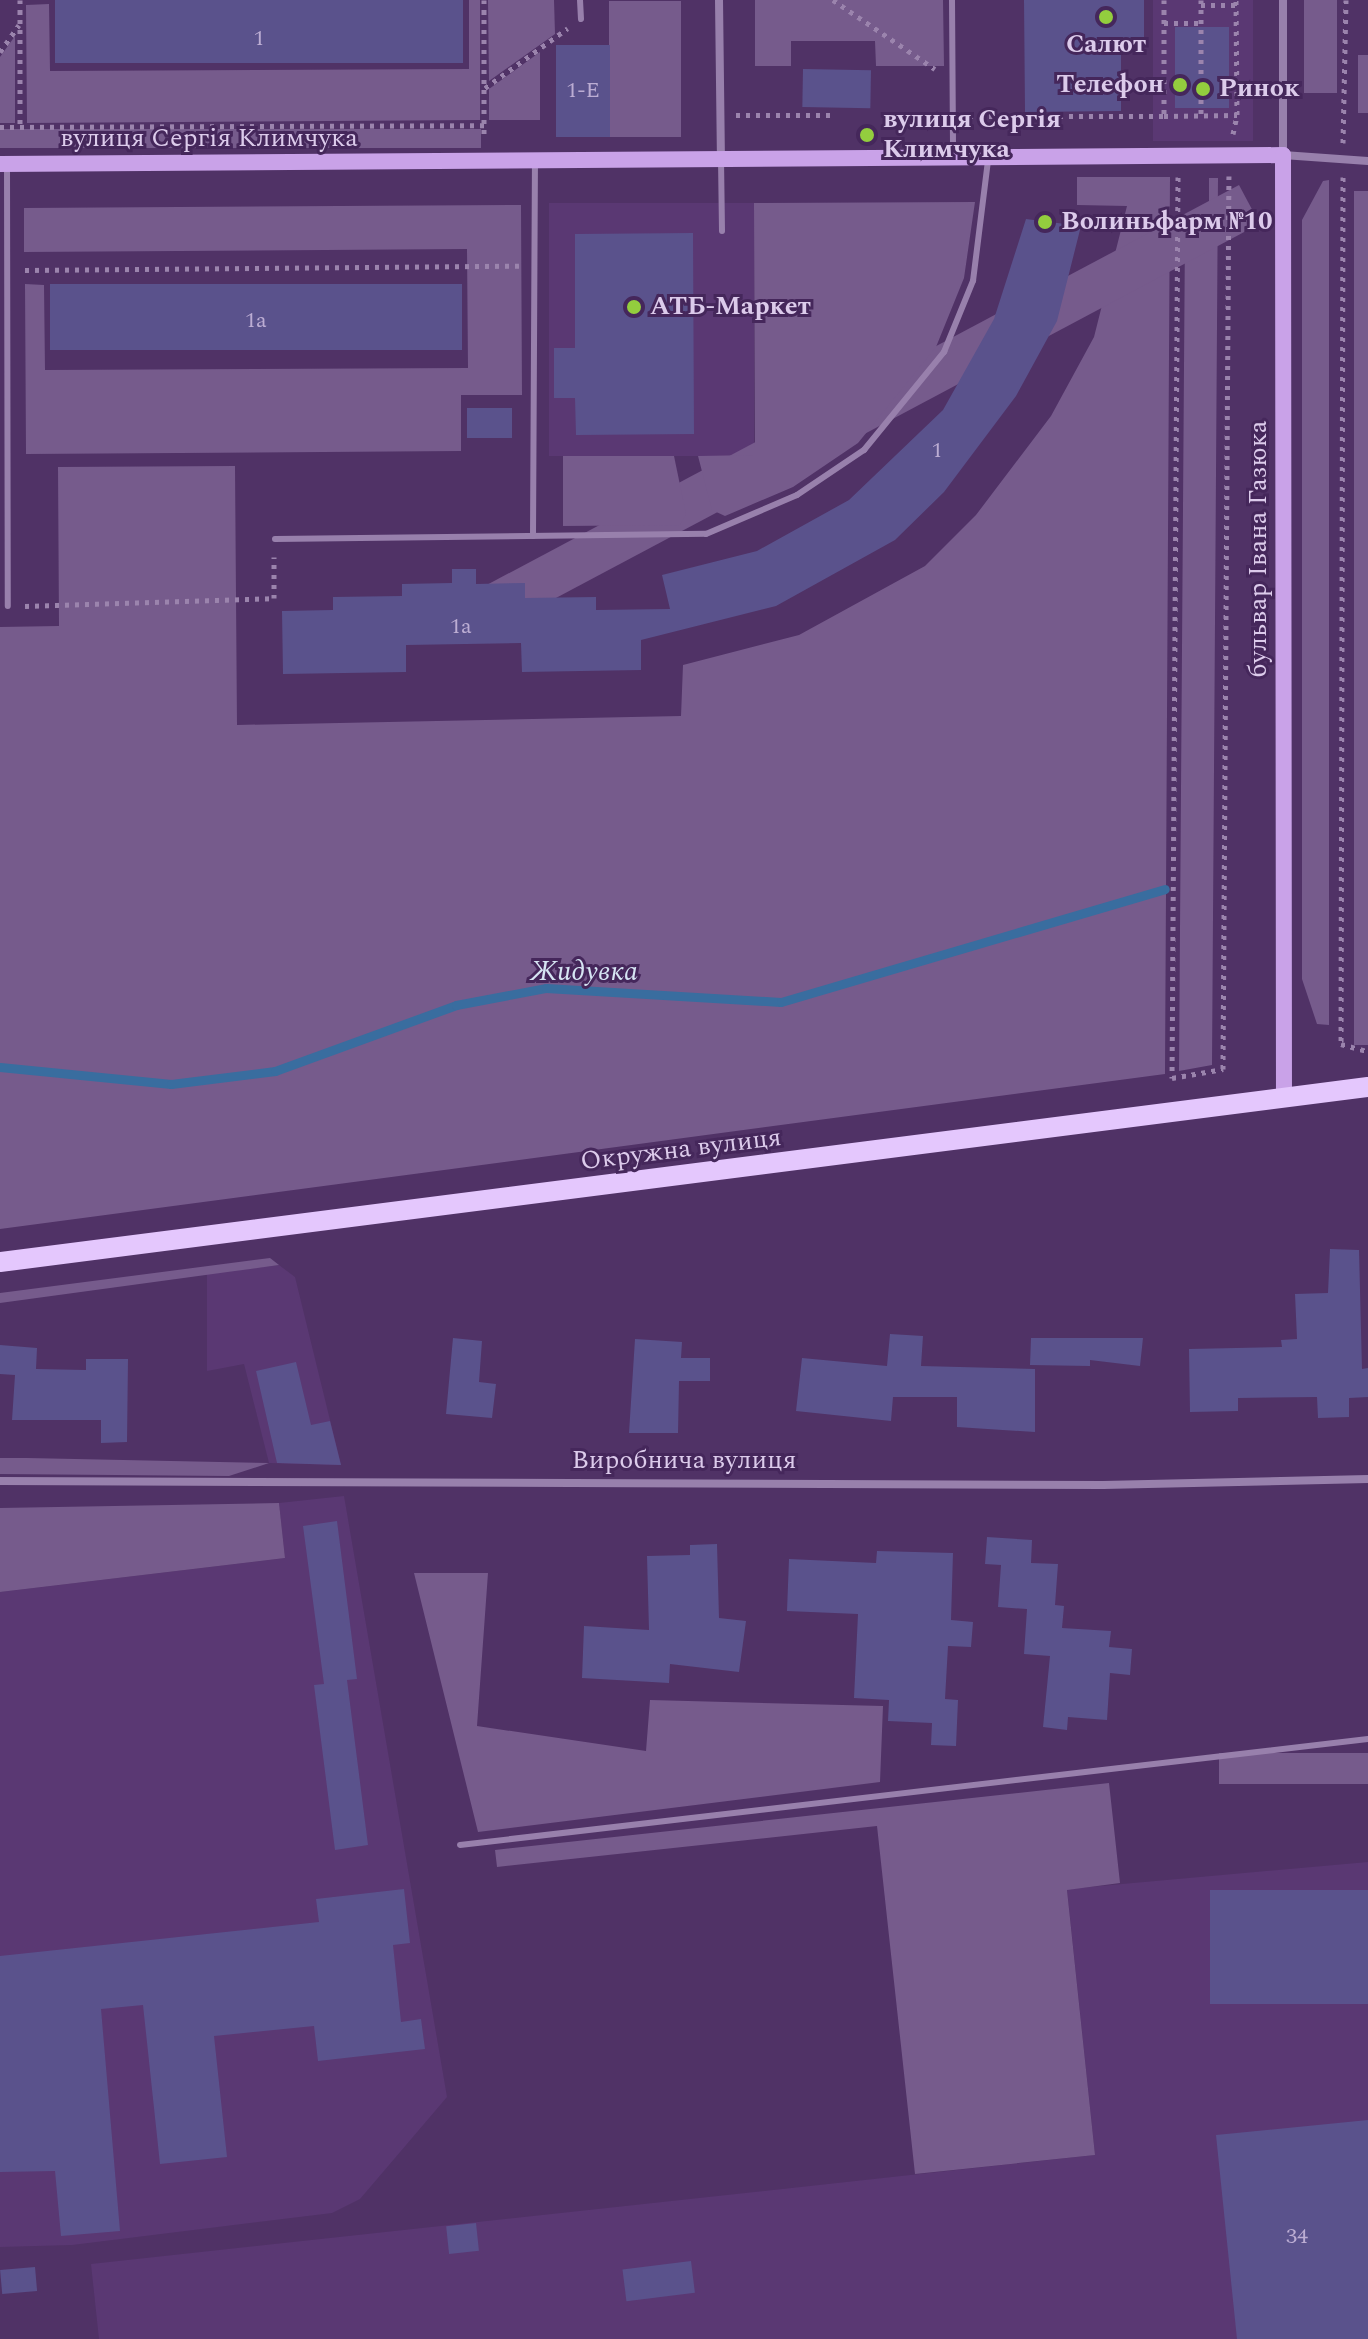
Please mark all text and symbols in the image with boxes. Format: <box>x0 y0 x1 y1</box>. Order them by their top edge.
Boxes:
marker: Салют <box>1097 8 1115 26</box>
house number: 1 <box>254 26 264 52</box>
place label: Салют <box>1066 29 1146 61</box>
place label: Телефон <box>1056 69 1164 101</box>
place label: Ринок <box>1219 73 1300 105</box>
marker: Телефон <box>1171 76 1189 94</box>
house number: 1-Е <box>566 78 600 104</box>
marker: Ринок <box>1194 80 1212 98</box>
place label: вулиця Сергія Климчука <box>883 104 1061 166</box>
street label: вулиця Сергія Климчука <box>60 123 358 155</box>
marker: вулиця Сергія Климчука <box>858 126 876 144</box>
place label: Волиньфарм №10 <box>1061 206 1273 238</box>
marker: Волиньфарм №10 <box>1036 213 1054 231</box>
place label: АТБ-Маркет <box>650 291 811 323</box>
marker: АТБ-Маркет <box>625 298 643 316</box>
house number: 1а <box>245 308 267 334</box>
street label: бульвар Івана Газюка <box>1243 420 1275 678</box>
house number: 1 <box>932 438 942 464</box>
house number: 1а <box>450 614 472 640</box>
water label: Жидувка <box>530 955 638 989</box>
street label: Окружна вулиця <box>579 1122 783 1178</box>
street label: Виробнича вулиця <box>572 1445 796 1477</box>
house number: 34 <box>1286 2224 1308 2250</box>

